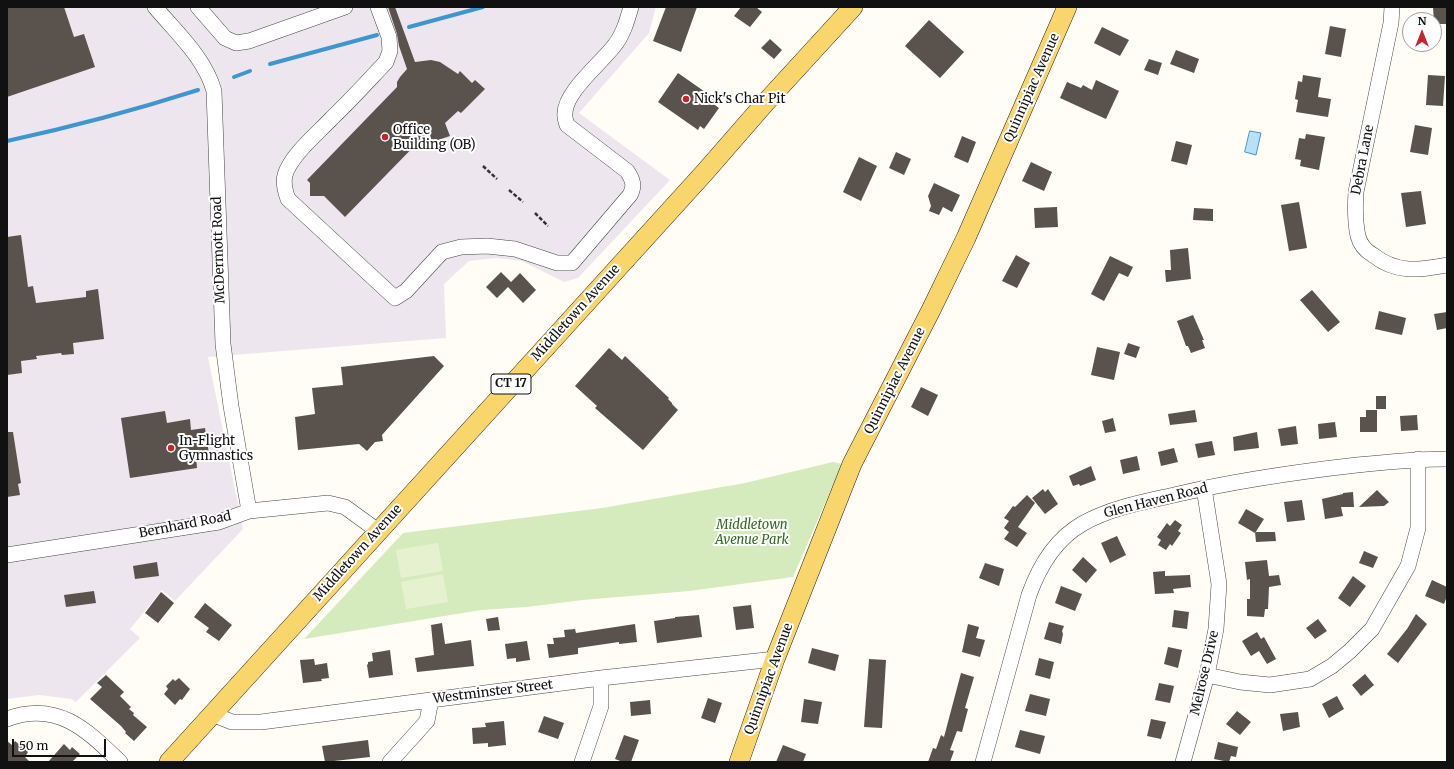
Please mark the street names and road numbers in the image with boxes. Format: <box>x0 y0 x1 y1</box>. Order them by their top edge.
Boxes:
street label: Quinnipiac Avenue <box>1001 31 1063 145</box>
street label: Debra Lane <box>1349 124 1377 196</box>
street label: McDermott Road <box>209 196 229 304</box>
street label: Middletown Avenue <box>529 262 623 364</box>
street label: Quinnipiac Avenue <box>861 325 929 437</box>
road number: CT 17 <box>491 374 531 394</box>
street label: Glen Haven Road <box>1103 481 1209 521</box>
street label: Middletown Avenue <box>311 502 405 604</box>
street label: Bernhard Road <box>137 508 233 542</box>
street label: Quinnipiac Avenue <box>742 621 796 737</box>
street label: Melrose Drive <box>1188 629 1222 717</box>
street label: Westminster Street <box>432 677 554 707</box>

